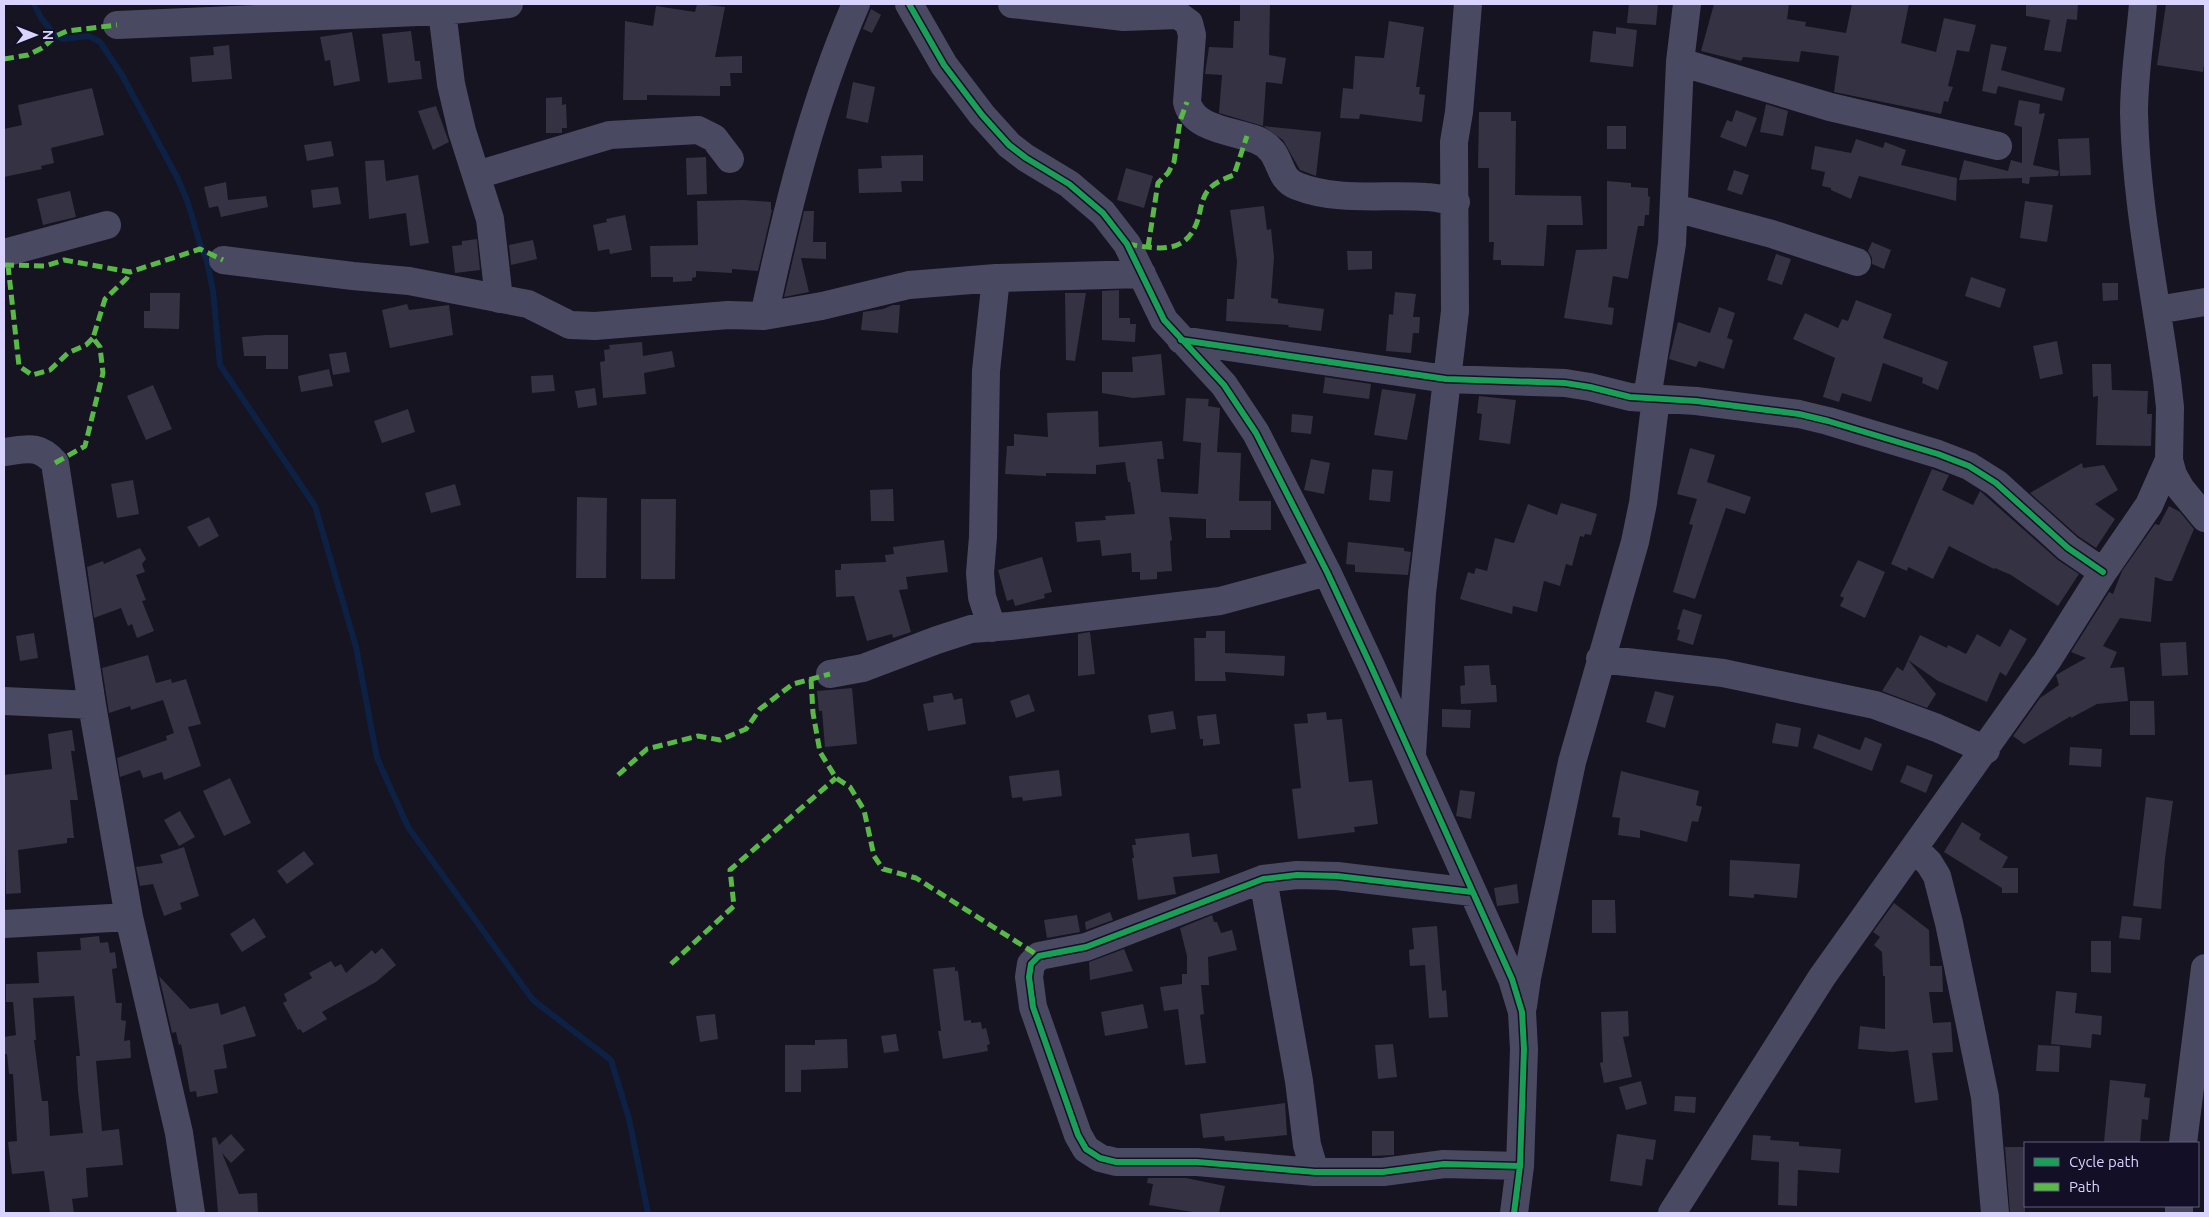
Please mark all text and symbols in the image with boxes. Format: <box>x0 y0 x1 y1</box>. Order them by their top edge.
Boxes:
north arrow <box>10 10 60 60</box>
text: N <box>40 30 56 40</box>
legend <box>2024 1142 2199 1207</box>
text: Cycle path <box>2069 1153 2139 1170</box>
text: Path <box>2069 1178 2100 1195</box>

